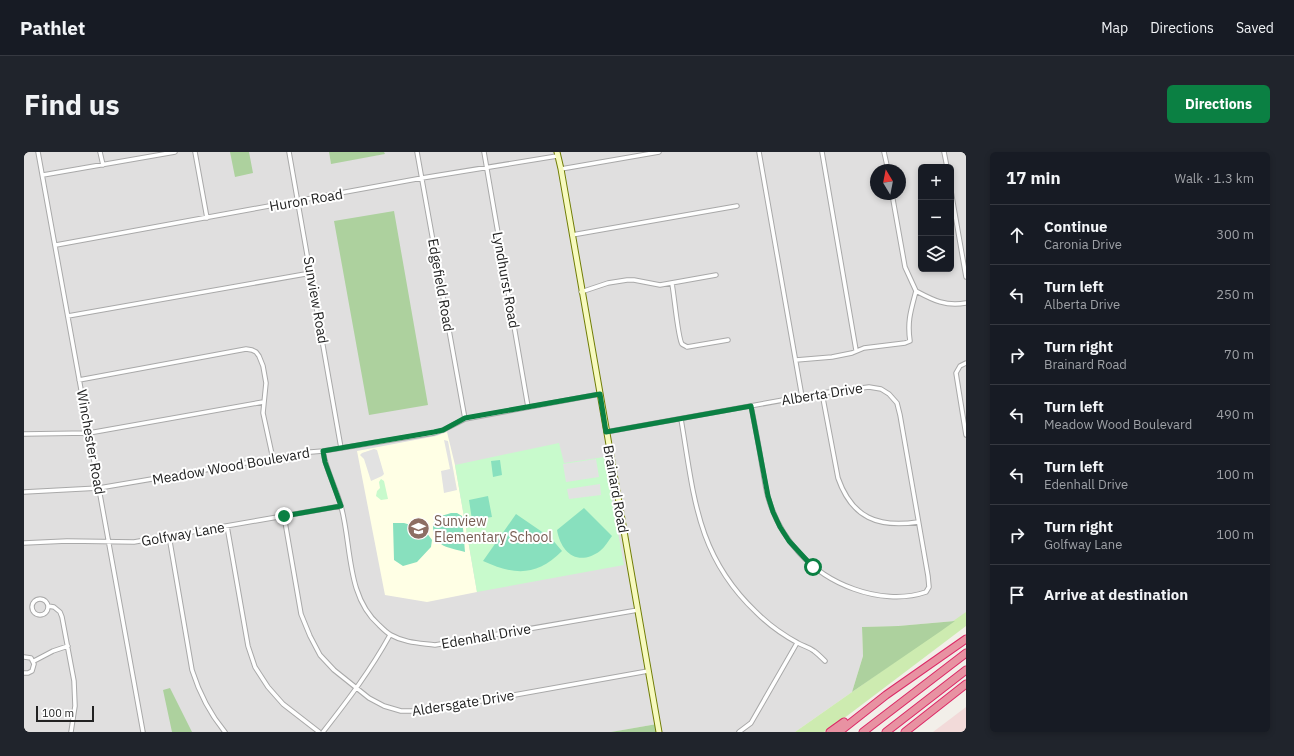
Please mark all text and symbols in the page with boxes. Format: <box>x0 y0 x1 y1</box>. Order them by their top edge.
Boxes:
text: Pathlet <box>20 16 85 40</box>
text: Map <box>1101 19 1128 37</box>
text: Directions <box>1150 19 1214 37</box>
text: Saved <box>1236 19 1274 37</box>
button: Directions <box>1167 85 1270 123</box>
text: Find us <box>24 86 120 123</box>
north arrow <box>870 164 906 200</box>
map controls <box>918 164 954 272</box>
button: + <box>918 164 954 200</box>
text: 17 min <box>1006 167 1061 189</box>
text: Walk · 1.3 km <box>1174 170 1254 187</box>
street label: Huron Road <box>268 185 344 215</box>
button: − <box>918 200 954 236</box>
text: Continue <box>1044 217 1108 236</box>
icon: ahead <box>1006 224 1028 246</box>
text: 300 m <box>1216 226 1254 243</box>
street label: Lyndhurst Road <box>489 230 523 330</box>
button: layers <box>918 236 954 272</box>
text: Caronia Drive <box>1044 236 1122 253</box>
street label: Edgefield Road <box>424 237 458 333</box>
street label: Sunview Road <box>299 255 333 345</box>
text: Turn left <box>1044 277 1104 296</box>
icon: left <box>1006 284 1028 306</box>
text: 250 m <box>1216 286 1254 303</box>
text: Alberta Drive <box>1044 296 1120 313</box>
text: Turn right <box>1044 337 1113 356</box>
icon: right <box>1006 344 1028 366</box>
text: 70 m <box>1224 346 1254 363</box>
text: Brainard Road <box>1044 356 1127 373</box>
street label: Alberta Drive <box>780 379 864 409</box>
street label: Winchester Road <box>73 388 109 496</box>
text: Turn left <box>1044 397 1104 416</box>
icon: left <box>1006 404 1028 426</box>
text: 490 m <box>1216 406 1254 423</box>
text: Meadow Wood Boulevard <box>1044 416 1192 433</box>
street label: Meadow Wood Boulevard <box>151 443 311 489</box>
street label: Brainard Road <box>599 443 633 535</box>
text: Turn left <box>1044 457 1104 476</box>
icon: left <box>1006 464 1028 486</box>
text: 100 m <box>1216 466 1254 483</box>
text: Edenhall Drive <box>1044 476 1128 493</box>
route end <box>275 507 293 525</box>
place label: Sunview Elementary School <box>434 512 552 546</box>
school or university icon: Sunview Elementary School <box>406 516 432 542</box>
text: Turn right <box>1044 517 1113 536</box>
street label: Golfway Lane <box>140 518 226 550</box>
icon: right <box>1006 524 1028 546</box>
text: 100 m <box>1216 526 1254 543</box>
text: Golfway Lane <box>1044 536 1122 553</box>
route start <box>804 558 822 576</box>
icon: arrive <box>1006 584 1028 606</box>
text: Arrive at destination <box>1044 585 1188 604</box>
street label: Edenhall Drive <box>440 619 532 653</box>
street label: Aldersgate Drive <box>410 686 516 720</box>
scale bar <box>36 704 94 723</box>
text: 100 m <box>42 706 74 720</box>

